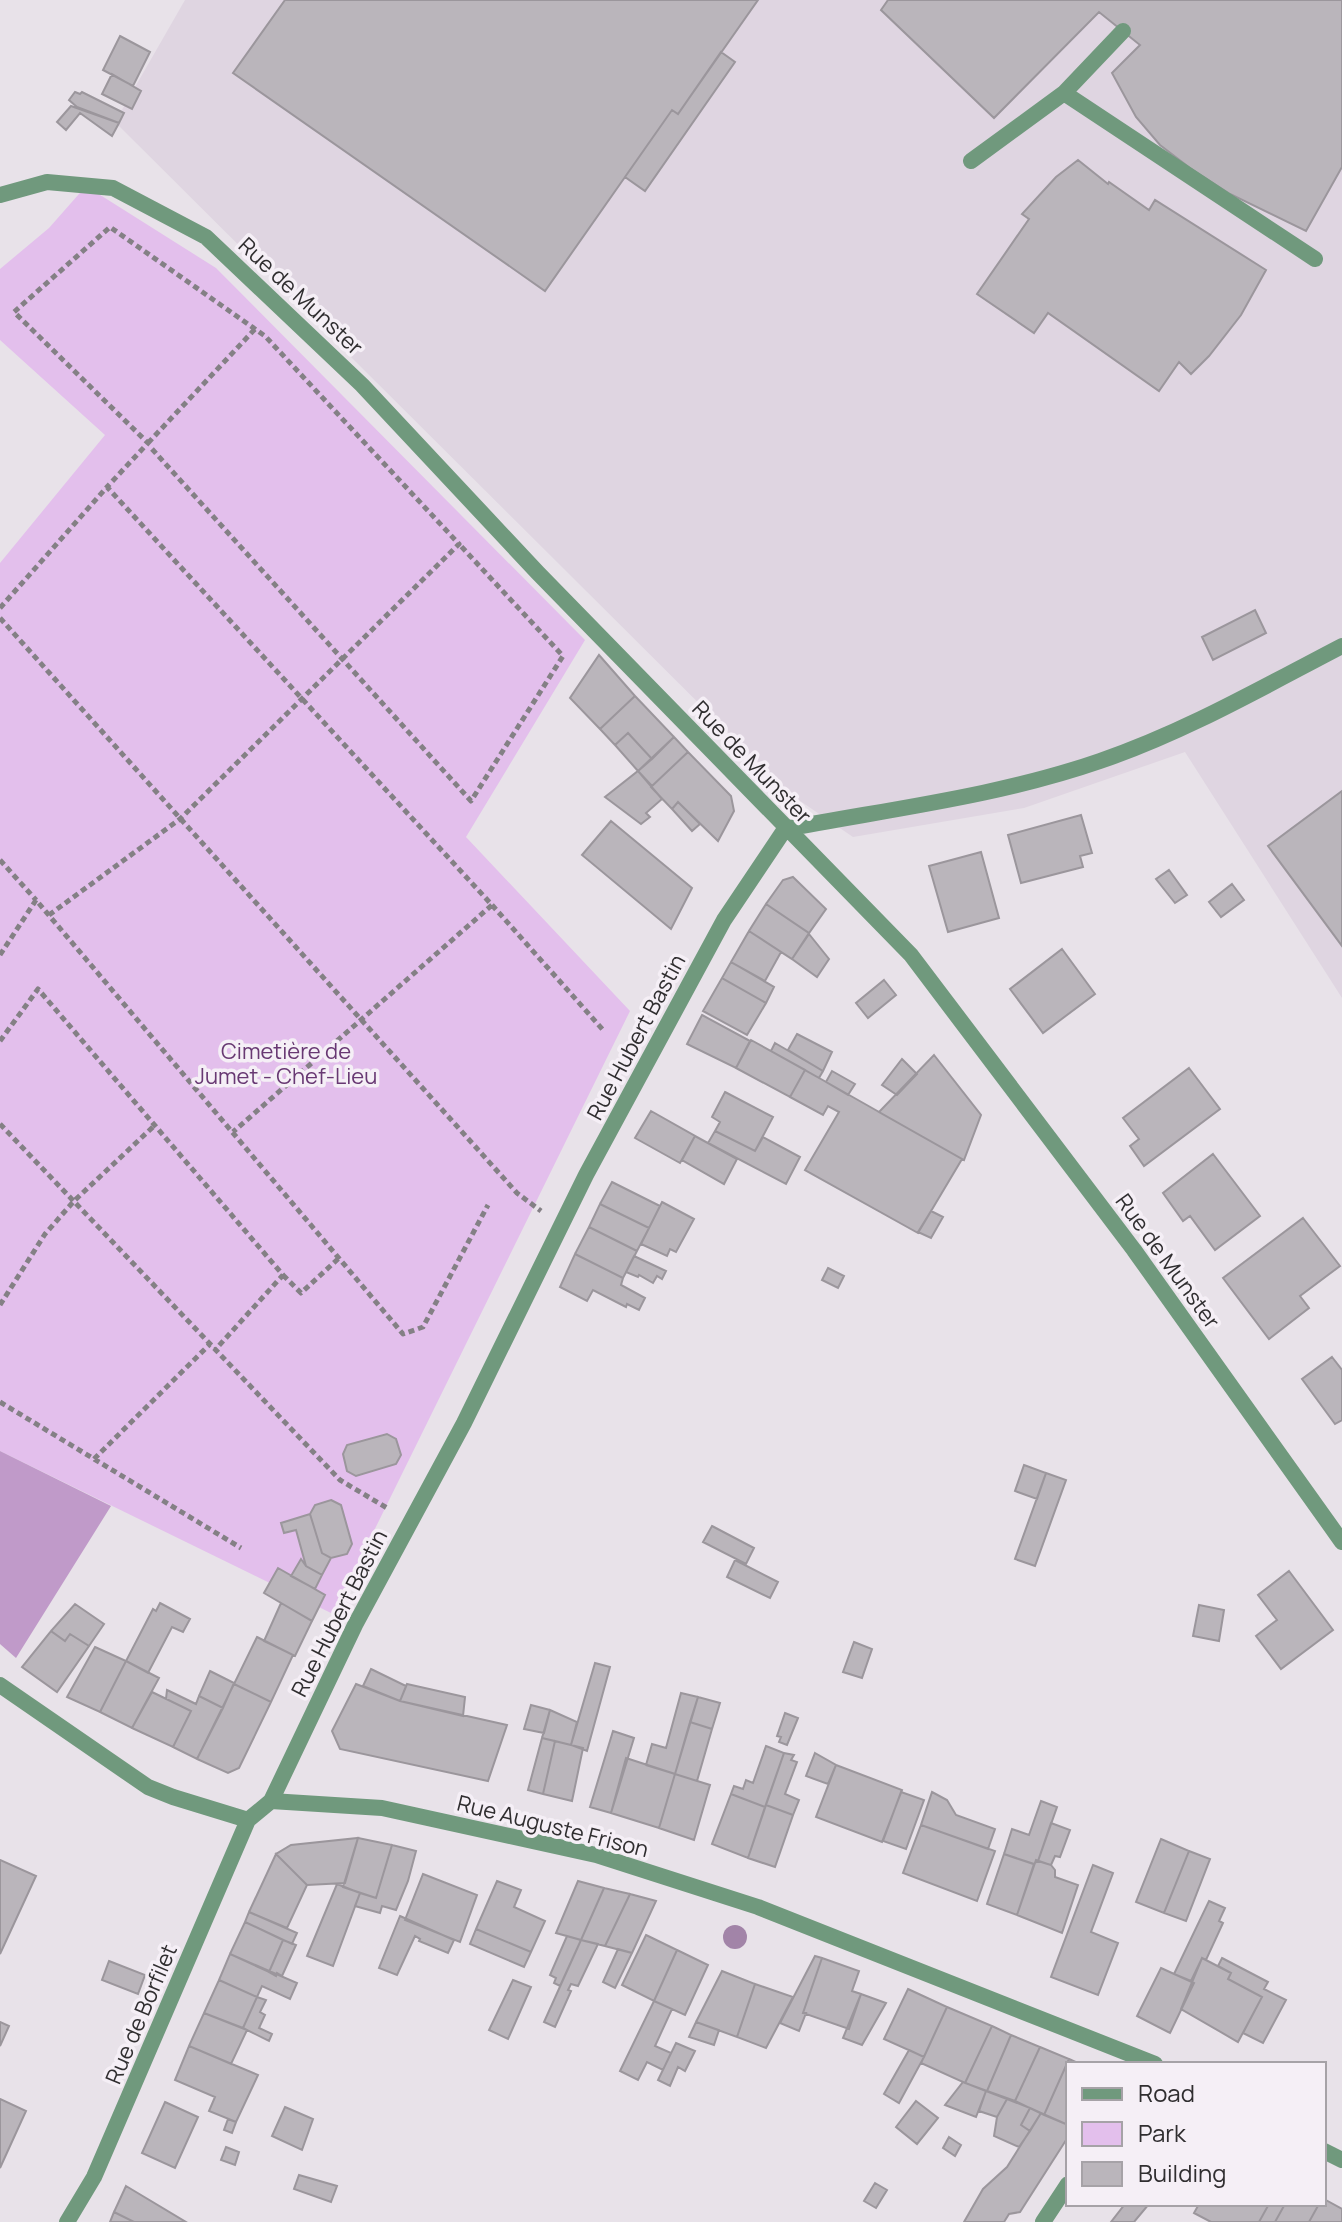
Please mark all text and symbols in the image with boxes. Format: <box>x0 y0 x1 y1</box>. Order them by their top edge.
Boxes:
street label: Rue de Munster <box>232 231 370 362</box>
street label: Rue de Munster <box>686 694 818 830</box>
street label: Rue Hubert Bastin <box>580 949 692 1125</box>
park label: Cimetière de Jumet - Chef-Lieu <box>195 1036 377 1091</box>
street label: Rue de Munster <box>1109 1188 1227 1335</box>
street label: Rue Hubert Bastin <box>284 1524 394 1702</box>
street label: Rue Auguste Frison <box>454 1788 652 1864</box>
street label: Rue de Borfilet <box>98 1939 184 2088</box>
legend <box>1066 2062 1326 2206</box>
text: Road <box>1138 2076 1195 2109</box>
text: Park <box>1138 2116 1187 2149</box>
text: Building <box>1138 2156 1226 2189</box>

